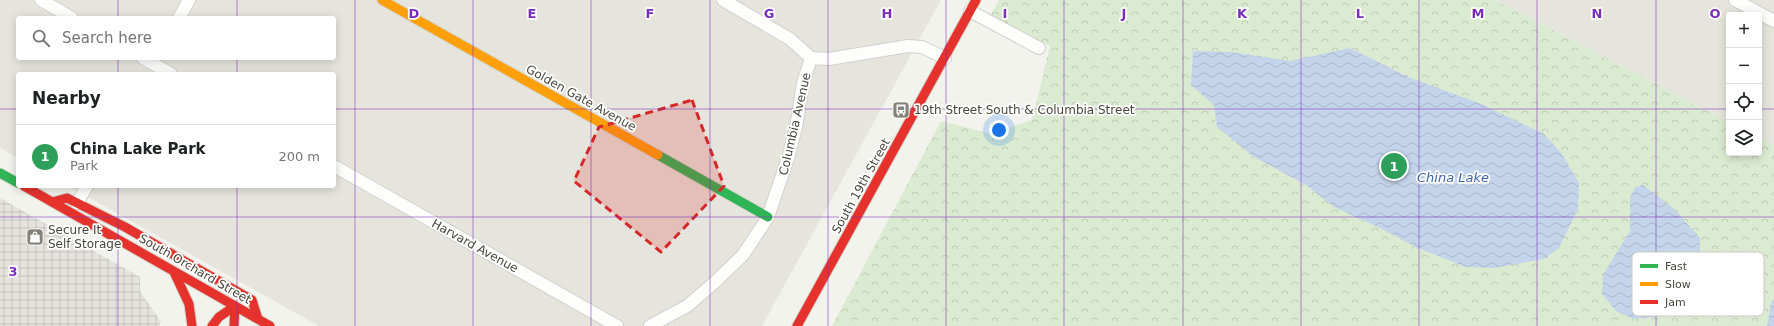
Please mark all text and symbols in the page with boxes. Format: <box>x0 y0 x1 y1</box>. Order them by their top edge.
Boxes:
text: D <box>409 6 420 21</box>
text: E <box>528 6 536 21</box>
text: F <box>646 6 654 21</box>
text: G <box>764 6 774 21</box>
text: H <box>882 6 892 21</box>
text: I <box>1003 6 1007 21</box>
text: J <box>1121 6 1126 21</box>
text: K <box>1237 6 1248 21</box>
text: L <box>1356 6 1364 21</box>
text: M <box>1472 6 1484 21</box>
text: N <box>1592 6 1602 21</box>
text: O <box>1709 6 1721 21</box>
map controls <box>1726 12 1762 156</box>
button: + <box>1726 12 1762 48</box>
search box <box>16 16 336 60</box>
icon: search <box>30 27 52 49</box>
text: Search here <box>62 29 152 47</box>
button: − <box>1726 48 1762 84</box>
street label: Golden Gate Avenue <box>524 62 638 134</box>
street label: Columbia Avenue <box>776 71 814 177</box>
button: locate <box>1726 84 1762 120</box>
text: Nearby <box>32 88 101 108</box>
bus stop icon: 19th Street South & Columbia Street <box>891 100 911 120</box>
place label: 19th Street South & Columbia Street <box>914 103 1135 117</box>
your location <box>989 120 1009 140</box>
button: layers <box>1726 120 1762 156</box>
street label: South 19th Street <box>829 136 893 236</box>
text: China Lake Park <box>70 140 206 158</box>
text: 1 <box>40 149 50 164</box>
text: 200 m <box>278 149 320 164</box>
pin: 1 <box>1381 151 1407 181</box>
text: Park <box>70 158 98 173</box>
water label: China Lake <box>1417 170 1489 185</box>
street label: Harvard Avenue <box>429 216 521 276</box>
place label: Secure It Self Storage <box>48 223 121 251</box>
shop icon: Secure It Self Storage <box>25 227 45 247</box>
street label: South Orchard Street <box>137 231 254 307</box>
legend <box>1632 252 1764 316</box>
text: Fast <box>1665 260 1688 273</box>
text: 3 <box>8 264 18 279</box>
text: Slow <box>1665 278 1691 291</box>
text: Jam <box>1664 296 1686 309</box>

